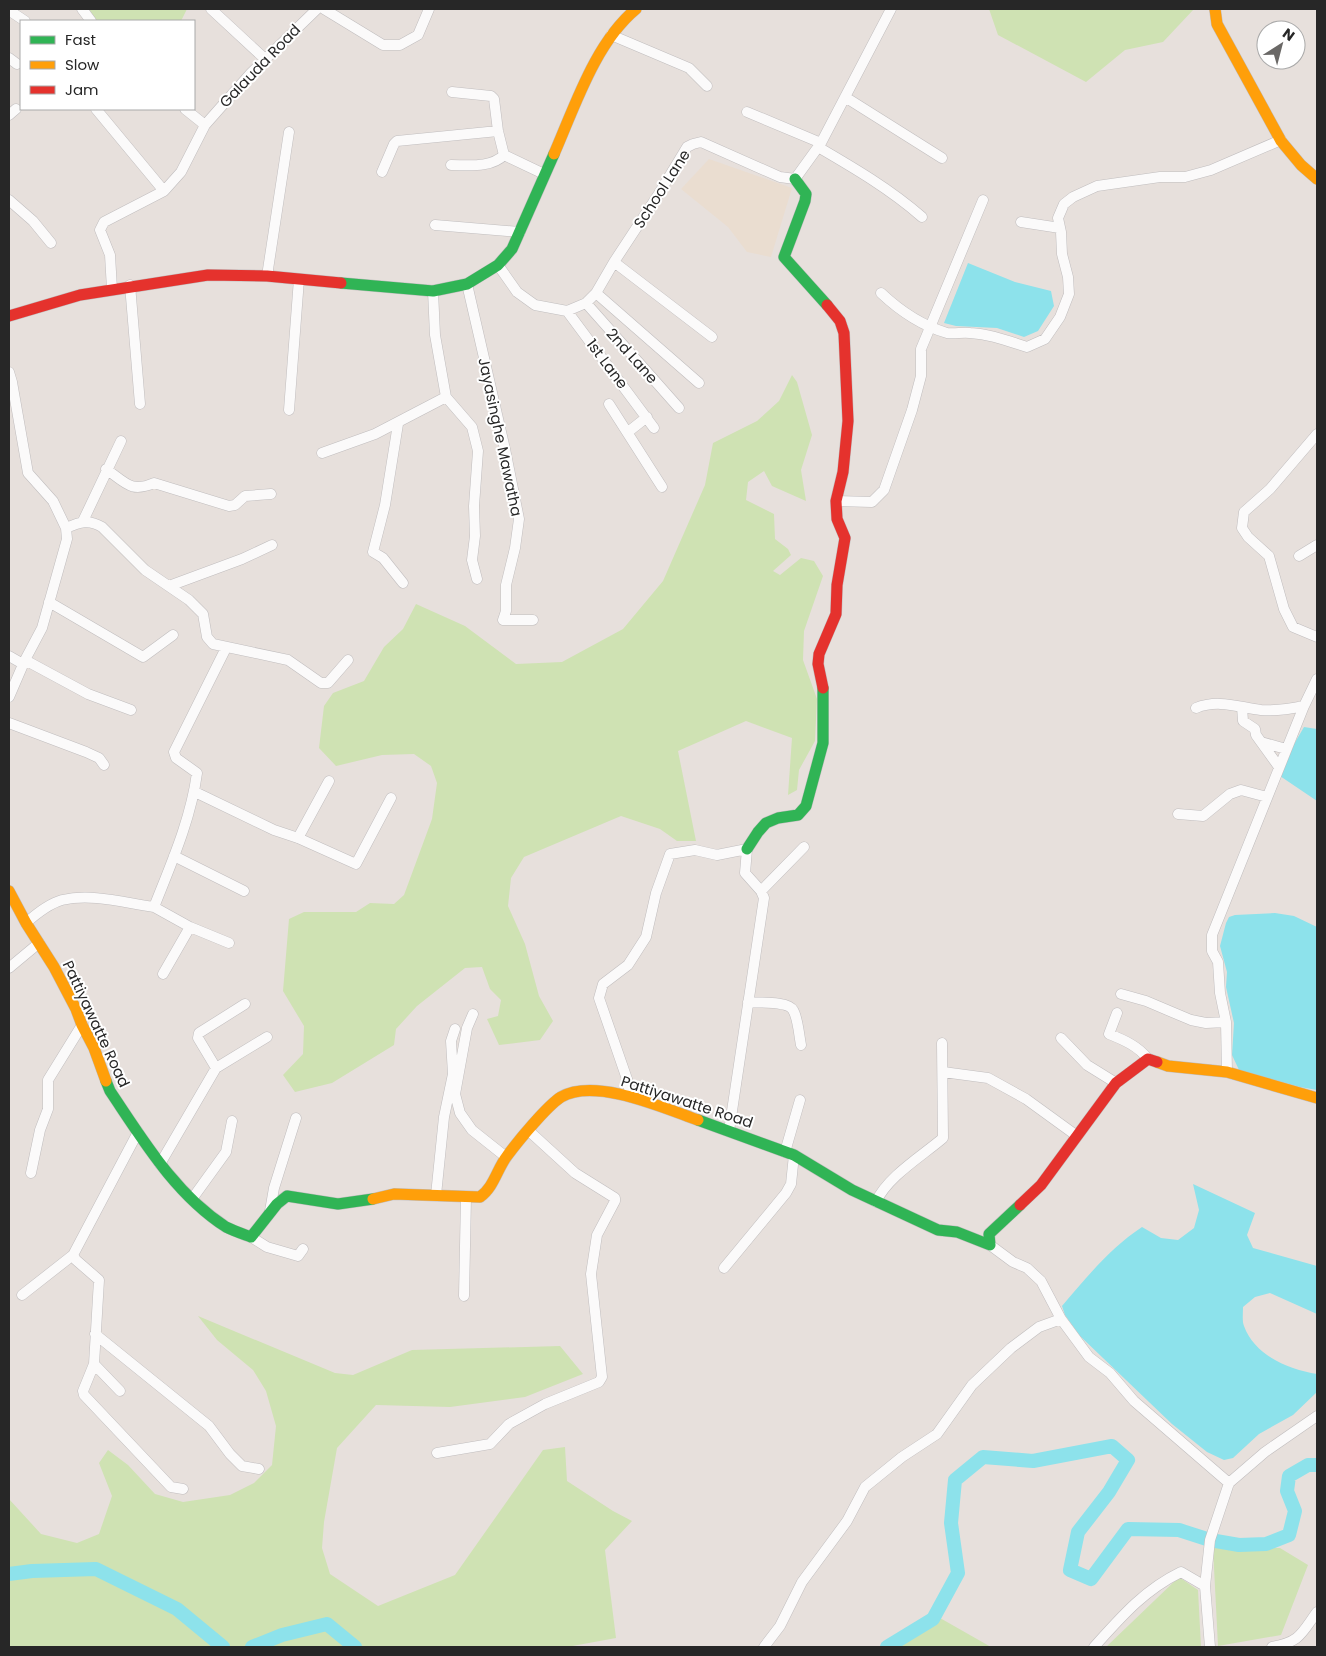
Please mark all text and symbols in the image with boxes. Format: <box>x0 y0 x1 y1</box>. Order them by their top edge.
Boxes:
street label: Galauda Road <box>214 19 305 112</box>
legend <box>20 20 195 110</box>
north arrow <box>1256 20 1306 70</box>
text: N <box>1279 23 1299 46</box>
text: Fast <box>65 29 96 50</box>
text: Slow <box>65 54 100 75</box>
text: Jam <box>65 79 99 100</box>
street label: School Lane <box>628 145 695 232</box>
street label: 2nd Lane <box>602 323 663 388</box>
street label: 1st Lane <box>582 334 633 393</box>
street label: Jayasinghe Mawatha <box>473 356 528 518</box>
street label: Pattiyawatte Road <box>58 957 135 1091</box>
street label: Pattiyawatte Road <box>618 1070 756 1133</box>

